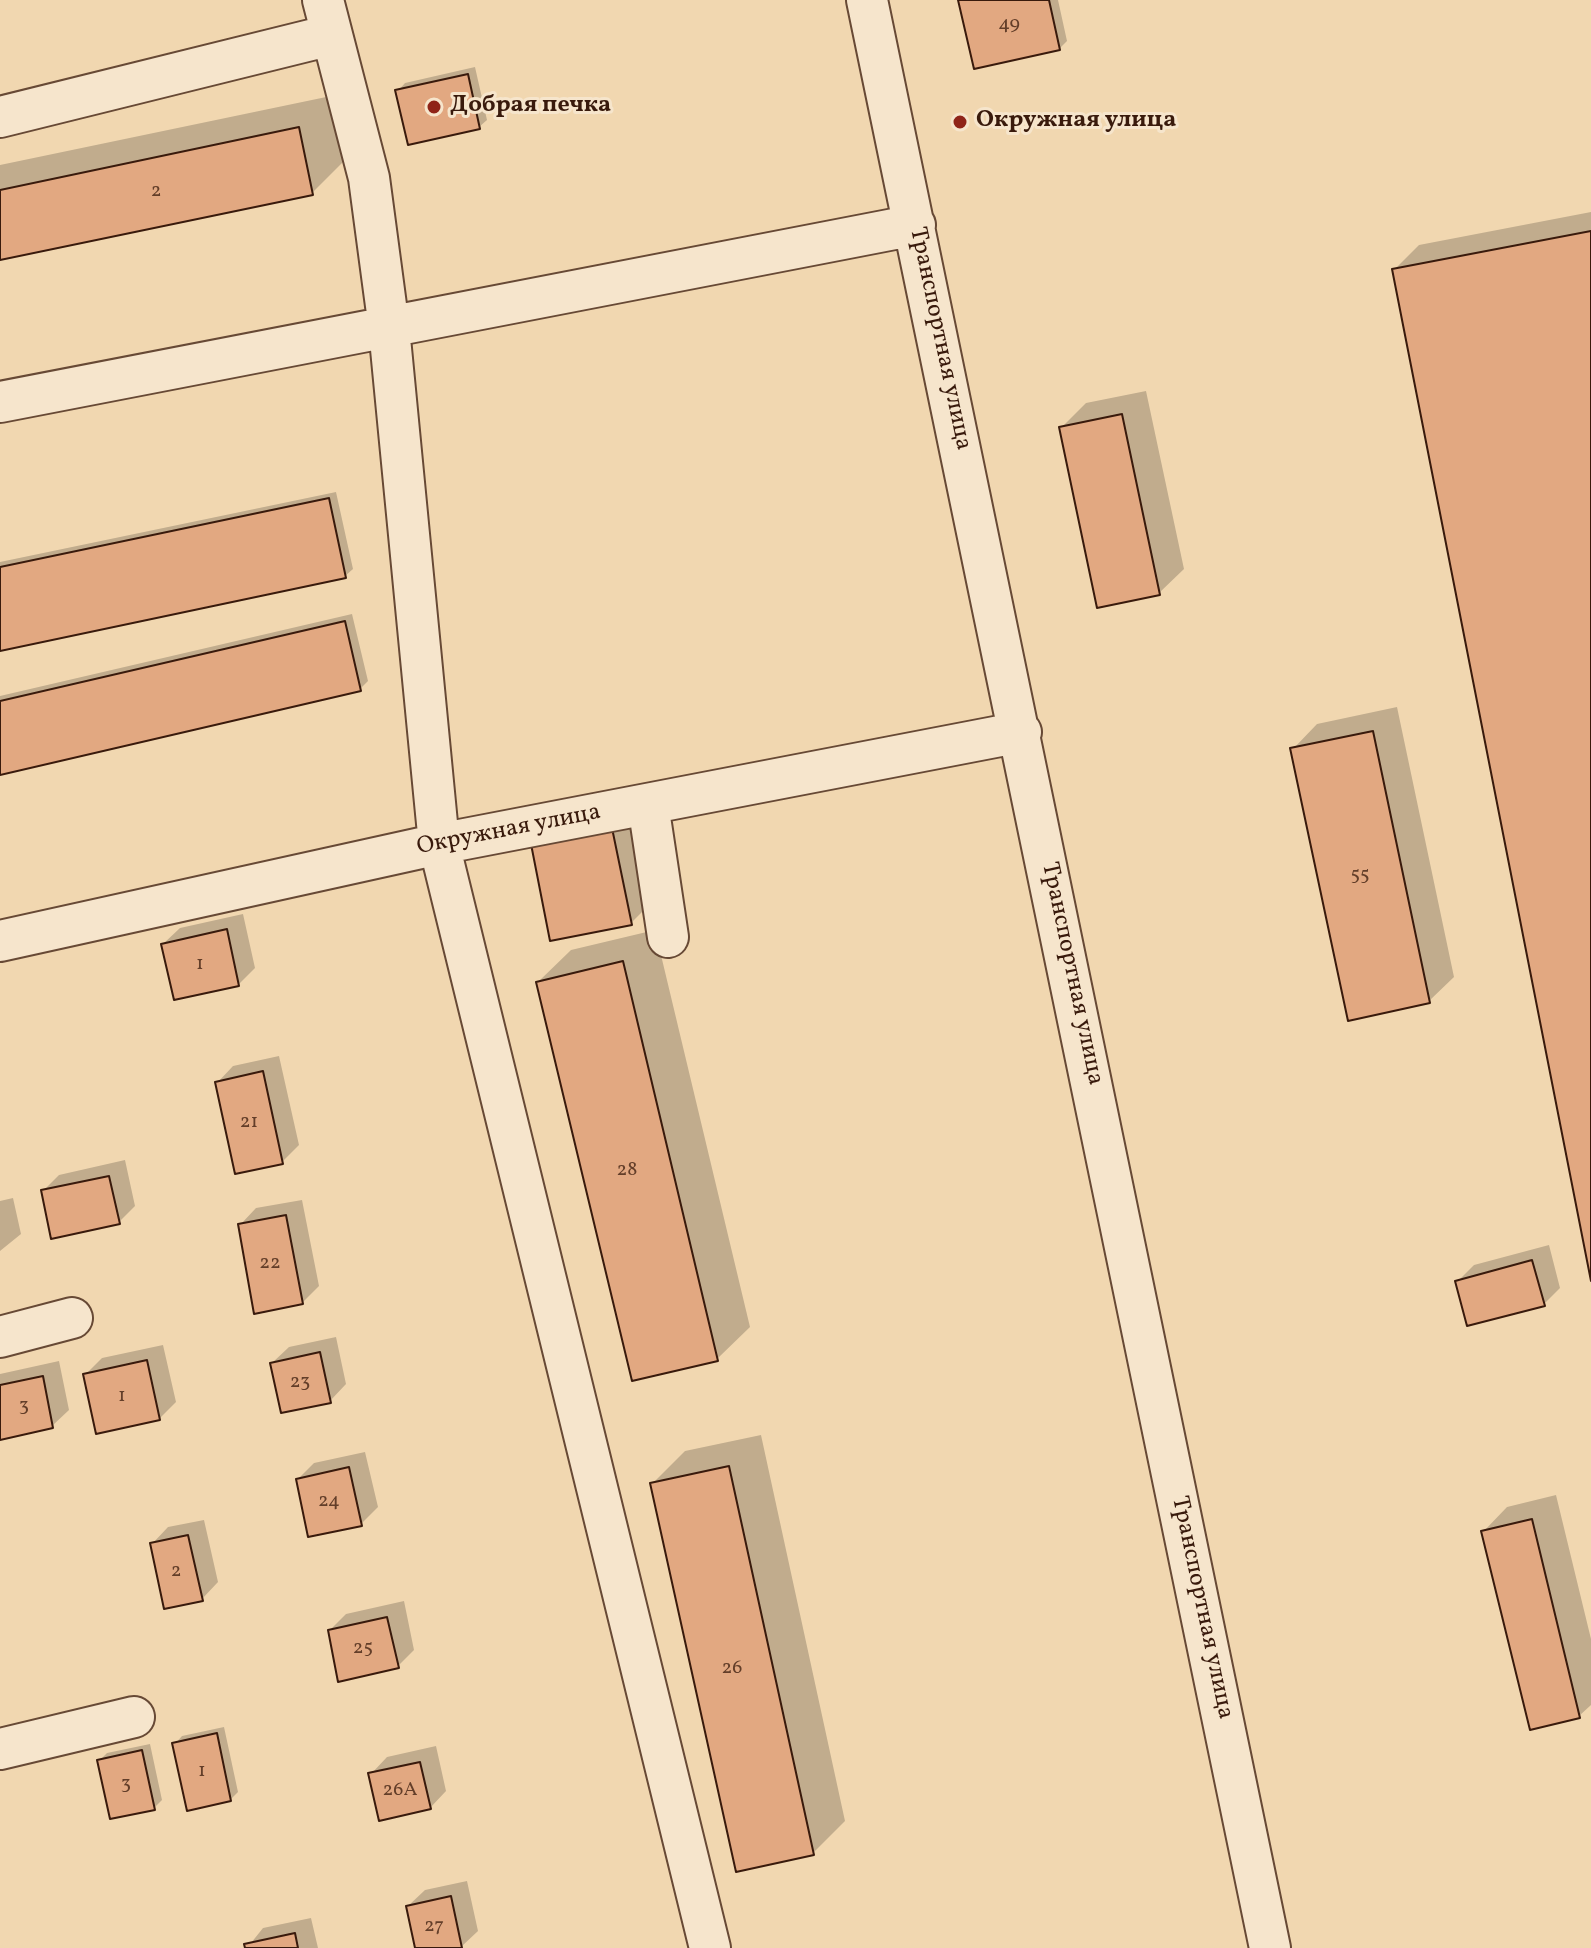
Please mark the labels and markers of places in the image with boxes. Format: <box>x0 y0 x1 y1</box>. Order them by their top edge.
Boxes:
place label: Добрая печка <box>450 93 611 121</box>
marker: Добрая печка <box>425 98 443 116</box>
place label: Окружная улица <box>976 108 1176 136</box>
marker: Окружная улица <box>951 113 969 131</box>

